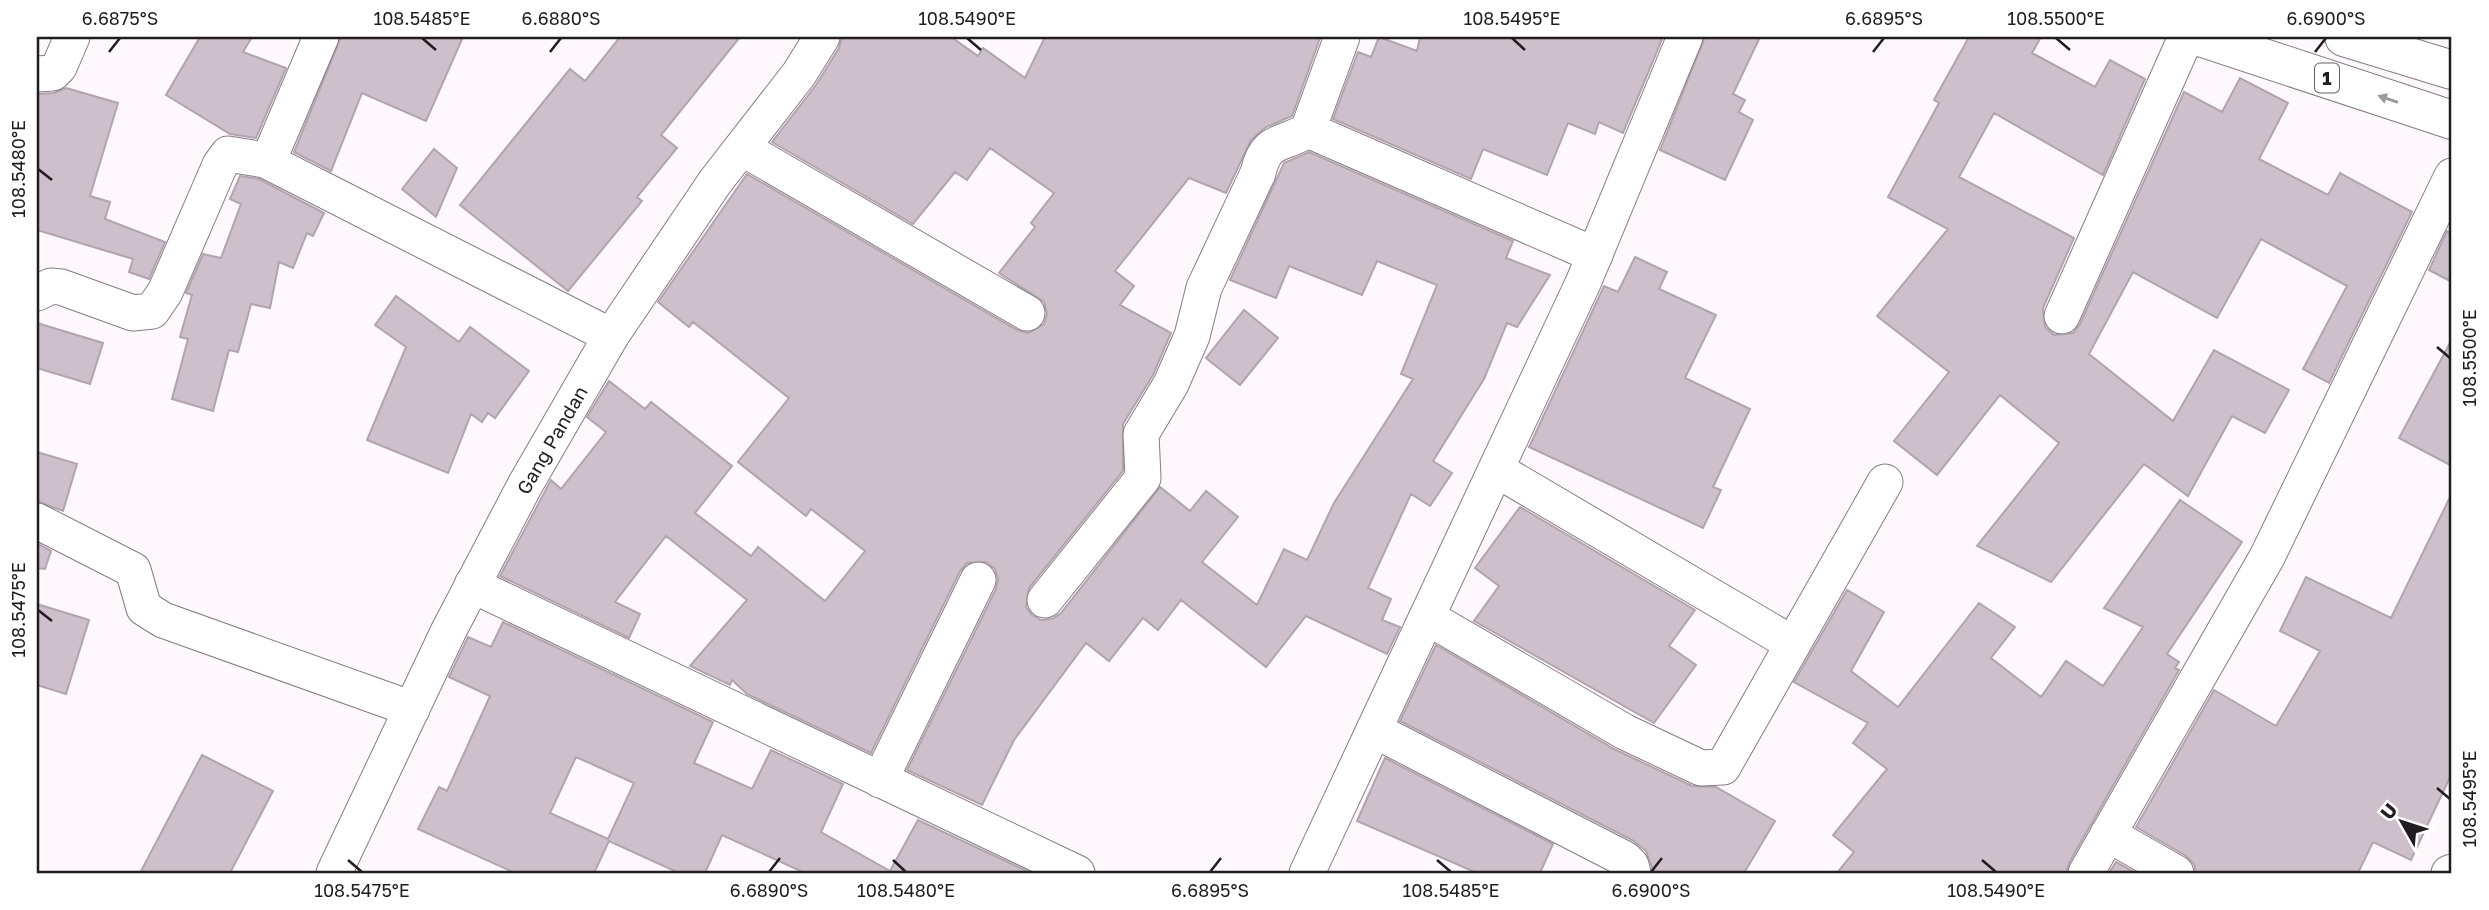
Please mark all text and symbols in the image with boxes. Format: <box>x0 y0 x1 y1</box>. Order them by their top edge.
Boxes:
text: 6.6875°S <box>82 7 158 29</box>
text: 108.5485°E <box>373 7 471 29</box>
text: 6.6880°S <box>522 7 600 29</box>
text: 108.5490°E <box>918 7 1016 29</box>
text: 108.5495°E <box>1463 7 1561 29</box>
text: 6.6895°S <box>1845 7 1923 29</box>
text: 108.5500°E <box>2007 7 2105 29</box>
text: 6.6900°S <box>2287 7 2365 29</box>
road number: 1 <box>2315 64 2339 92</box>
one-way arrow <box>2377 93 2398 104</box>
text: 108.5480°E <box>7 120 29 218</box>
text: 108.5500°E <box>2458 309 2480 407</box>
street label: Gang Pandan <box>511 381 591 498</box>
text: 108.5475°E <box>7 562 29 658</box>
text: 108.5495°E <box>2458 750 2480 848</box>
north arrow <box>2366 788 2436 858</box>
text: U <box>2375 798 2402 824</box>
text: 108.5475°E <box>314 879 410 901</box>
text: 6.6890°S <box>730 879 808 901</box>
text: 108.5480°E <box>857 879 955 901</box>
text: 6.6895°S <box>1171 879 1249 901</box>
text: 108.5485°E <box>1402 879 1500 901</box>
text: 6.6900°S <box>1612 879 1690 901</box>
text: 108.5490°E <box>1947 879 2045 901</box>

